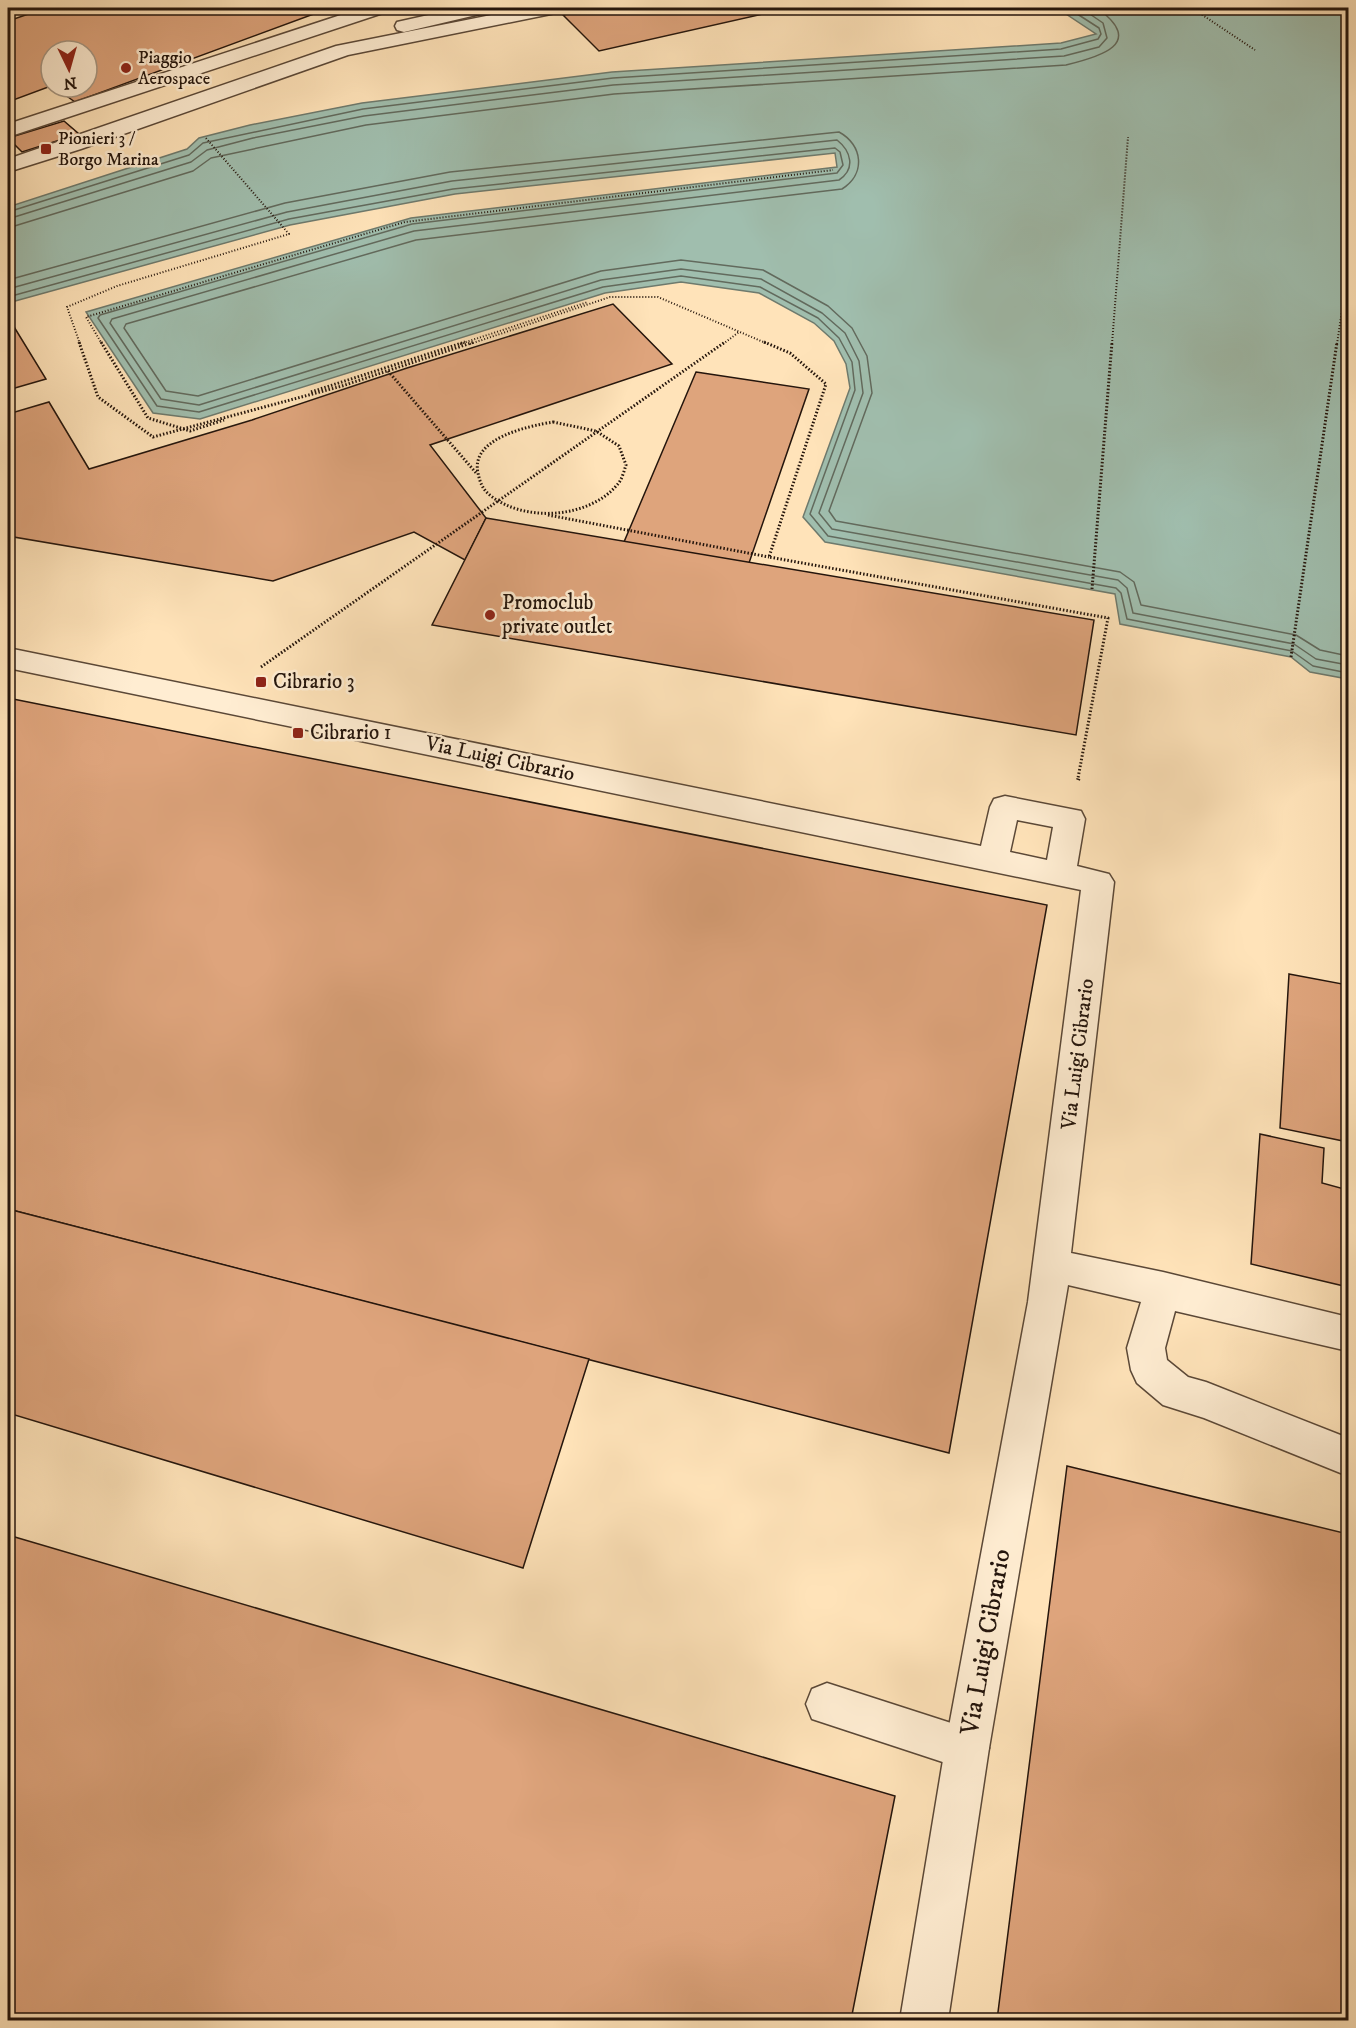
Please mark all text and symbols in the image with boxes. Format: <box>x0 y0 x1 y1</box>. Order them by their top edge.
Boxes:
north arrow <box>39 39 99 99</box>
place label: Piaggio Aerospace <box>138 47 210 90</box>
marker: Piaggio Aerospace <box>119 61 133 75</box>
text: N <box>63 72 78 93</box>
place label: Pionieri 3 / Borgo Marina <box>58 128 159 171</box>
marker: Pionieri 3 / Borgo Marina <box>39 142 53 156</box>
place label: Promoclub private outlet <box>501 590 613 640</box>
marker: Promoclub private outlet <box>483 608 497 622</box>
place label: Cibrario 3 <box>273 669 355 695</box>
marker: Cibrario 3 <box>254 675 268 689</box>
place label: Cibrario 1 <box>310 720 391 746</box>
marker: Cibrario 1 <box>291 726 305 740</box>
street label: Via Luigi Cibrario <box>422 730 577 788</box>
street label: Via Luigi Cibrario <box>1056 977 1100 1132</box>
street label: Via Luigi Cibrario <box>953 1546 1019 1739</box>

